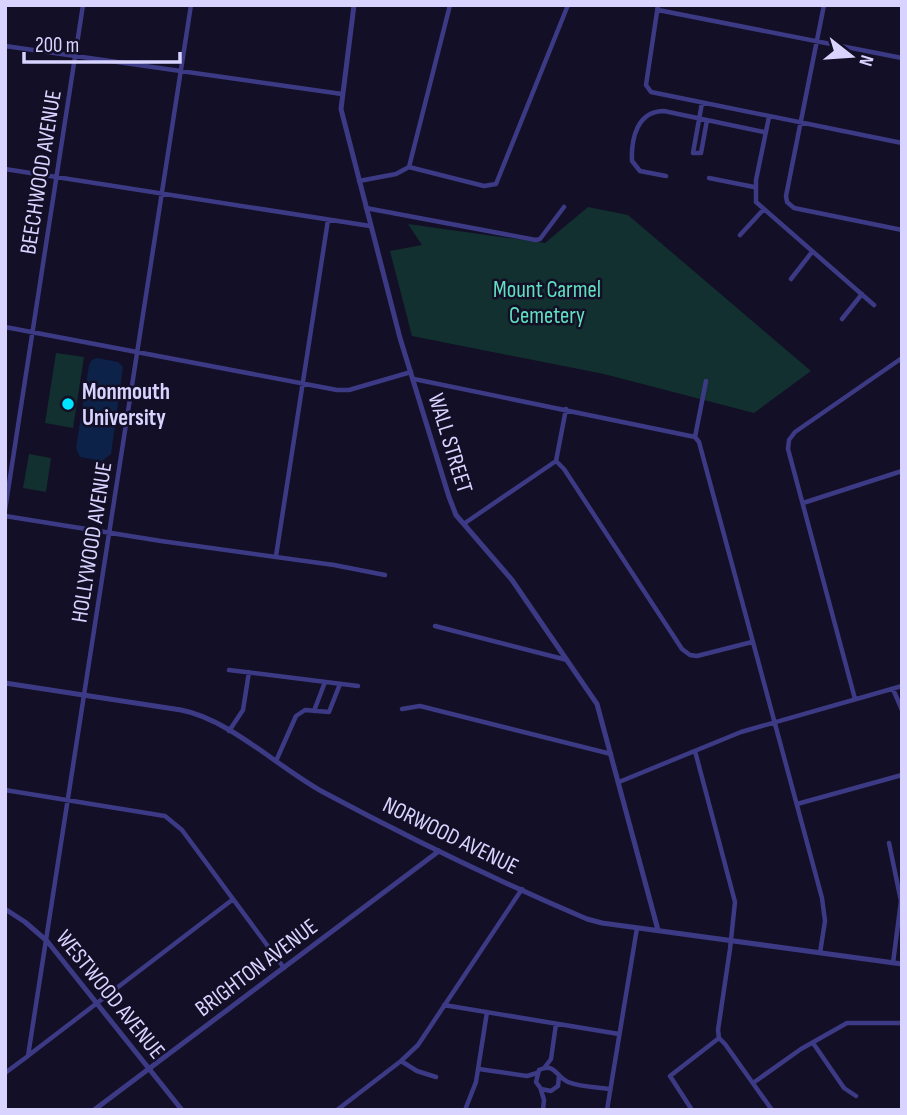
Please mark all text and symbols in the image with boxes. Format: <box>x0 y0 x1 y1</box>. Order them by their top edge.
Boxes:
scale bar <box>24 21 180 65</box>
north arrow <box>816 21 886 91</box>
text: 200 m <box>35 33 79 58</box>
text: N <box>853 52 878 69</box>
street label: BEECHWOOD AVENUE <box>14 88 68 256</box>
park label: Mount Carmel Cemetery <box>493 276 601 330</box>
place label: Monmouth University <box>82 378 170 432</box>
street label: WALL STREET <box>422 390 478 497</box>
marker: Monmouth University <box>60 396 76 412</box>
street label: HOLLYWOOD AVENUE <box>65 460 119 625</box>
street label: NORWOOD AVENUE <box>378 791 523 881</box>
street label: BRIGHTON AVENUE <box>190 913 323 1023</box>
street label: WESTWOOD AVENUE <box>50 925 171 1065</box>

